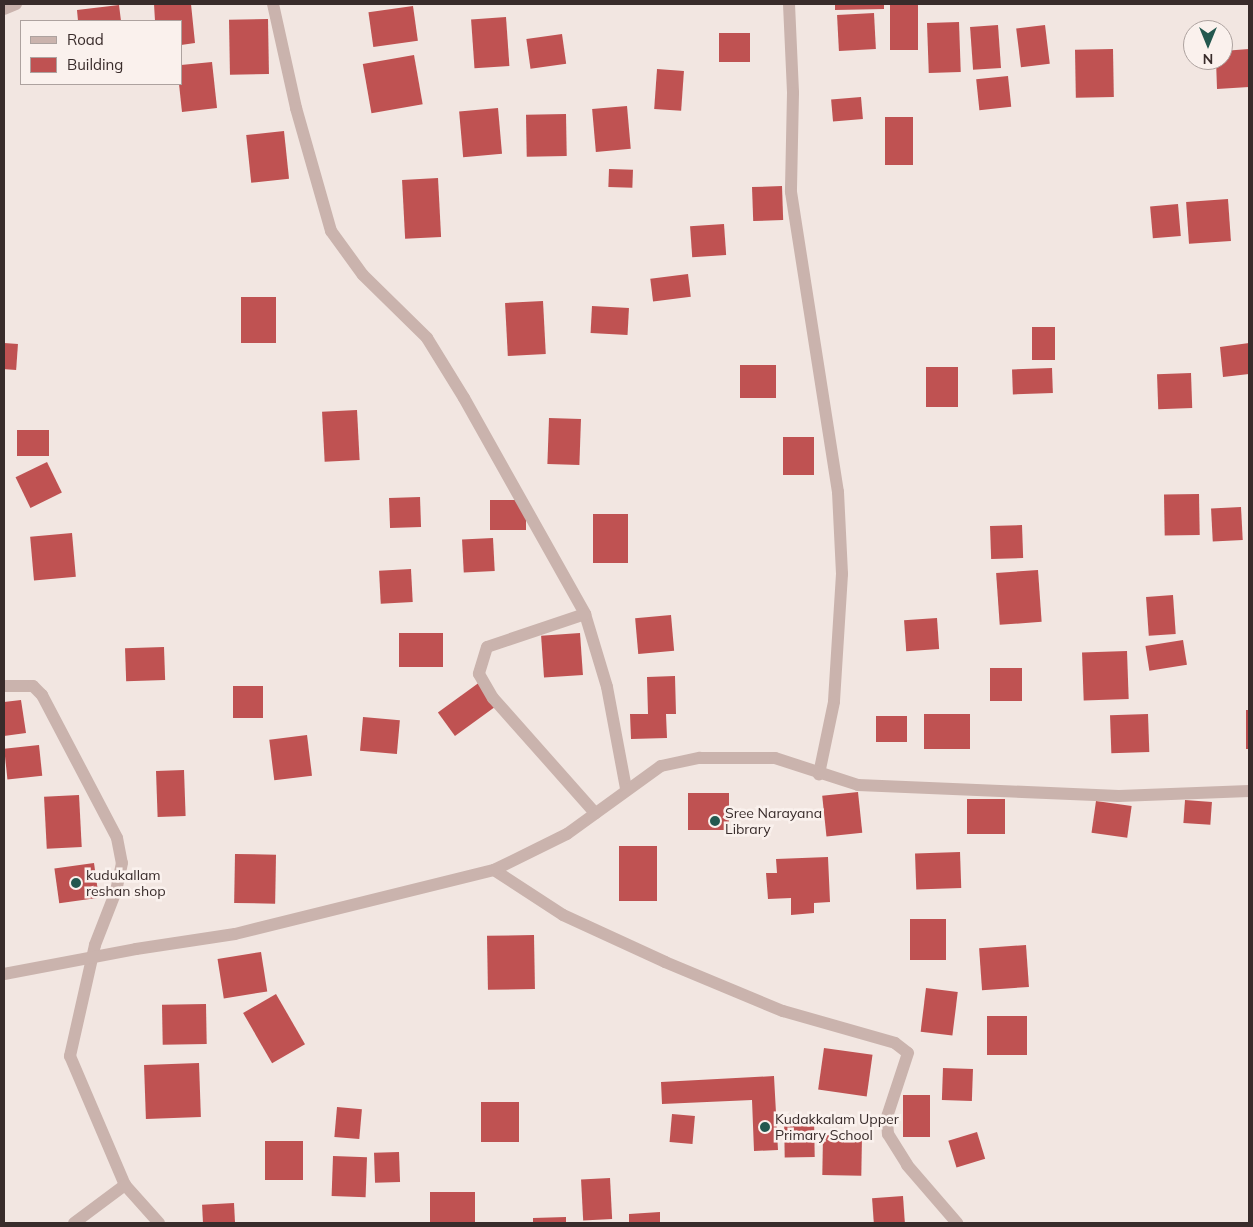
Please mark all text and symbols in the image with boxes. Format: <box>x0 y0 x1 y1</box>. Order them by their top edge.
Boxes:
legend <box>20 20 182 85</box>
north arrow <box>1183 20 1233 70</box>
text: Road <box>67 30 104 49</box>
text: N <box>1203 50 1213 68</box>
text: Building <box>67 55 123 74</box>
place label: Sree Narayana Library <box>725 805 822 838</box>
marker: Sree Narayana Library <box>709 815 721 827</box>
place label: kudukallam reshan shop <box>86 867 166 900</box>
marker: kudukallam reshan shop <box>70 877 82 889</box>
place label: Kudakkalam Upper Primary School <box>775 1111 899 1144</box>
marker: Kudakkalam Upper Primary School <box>759 1121 771 1133</box>

